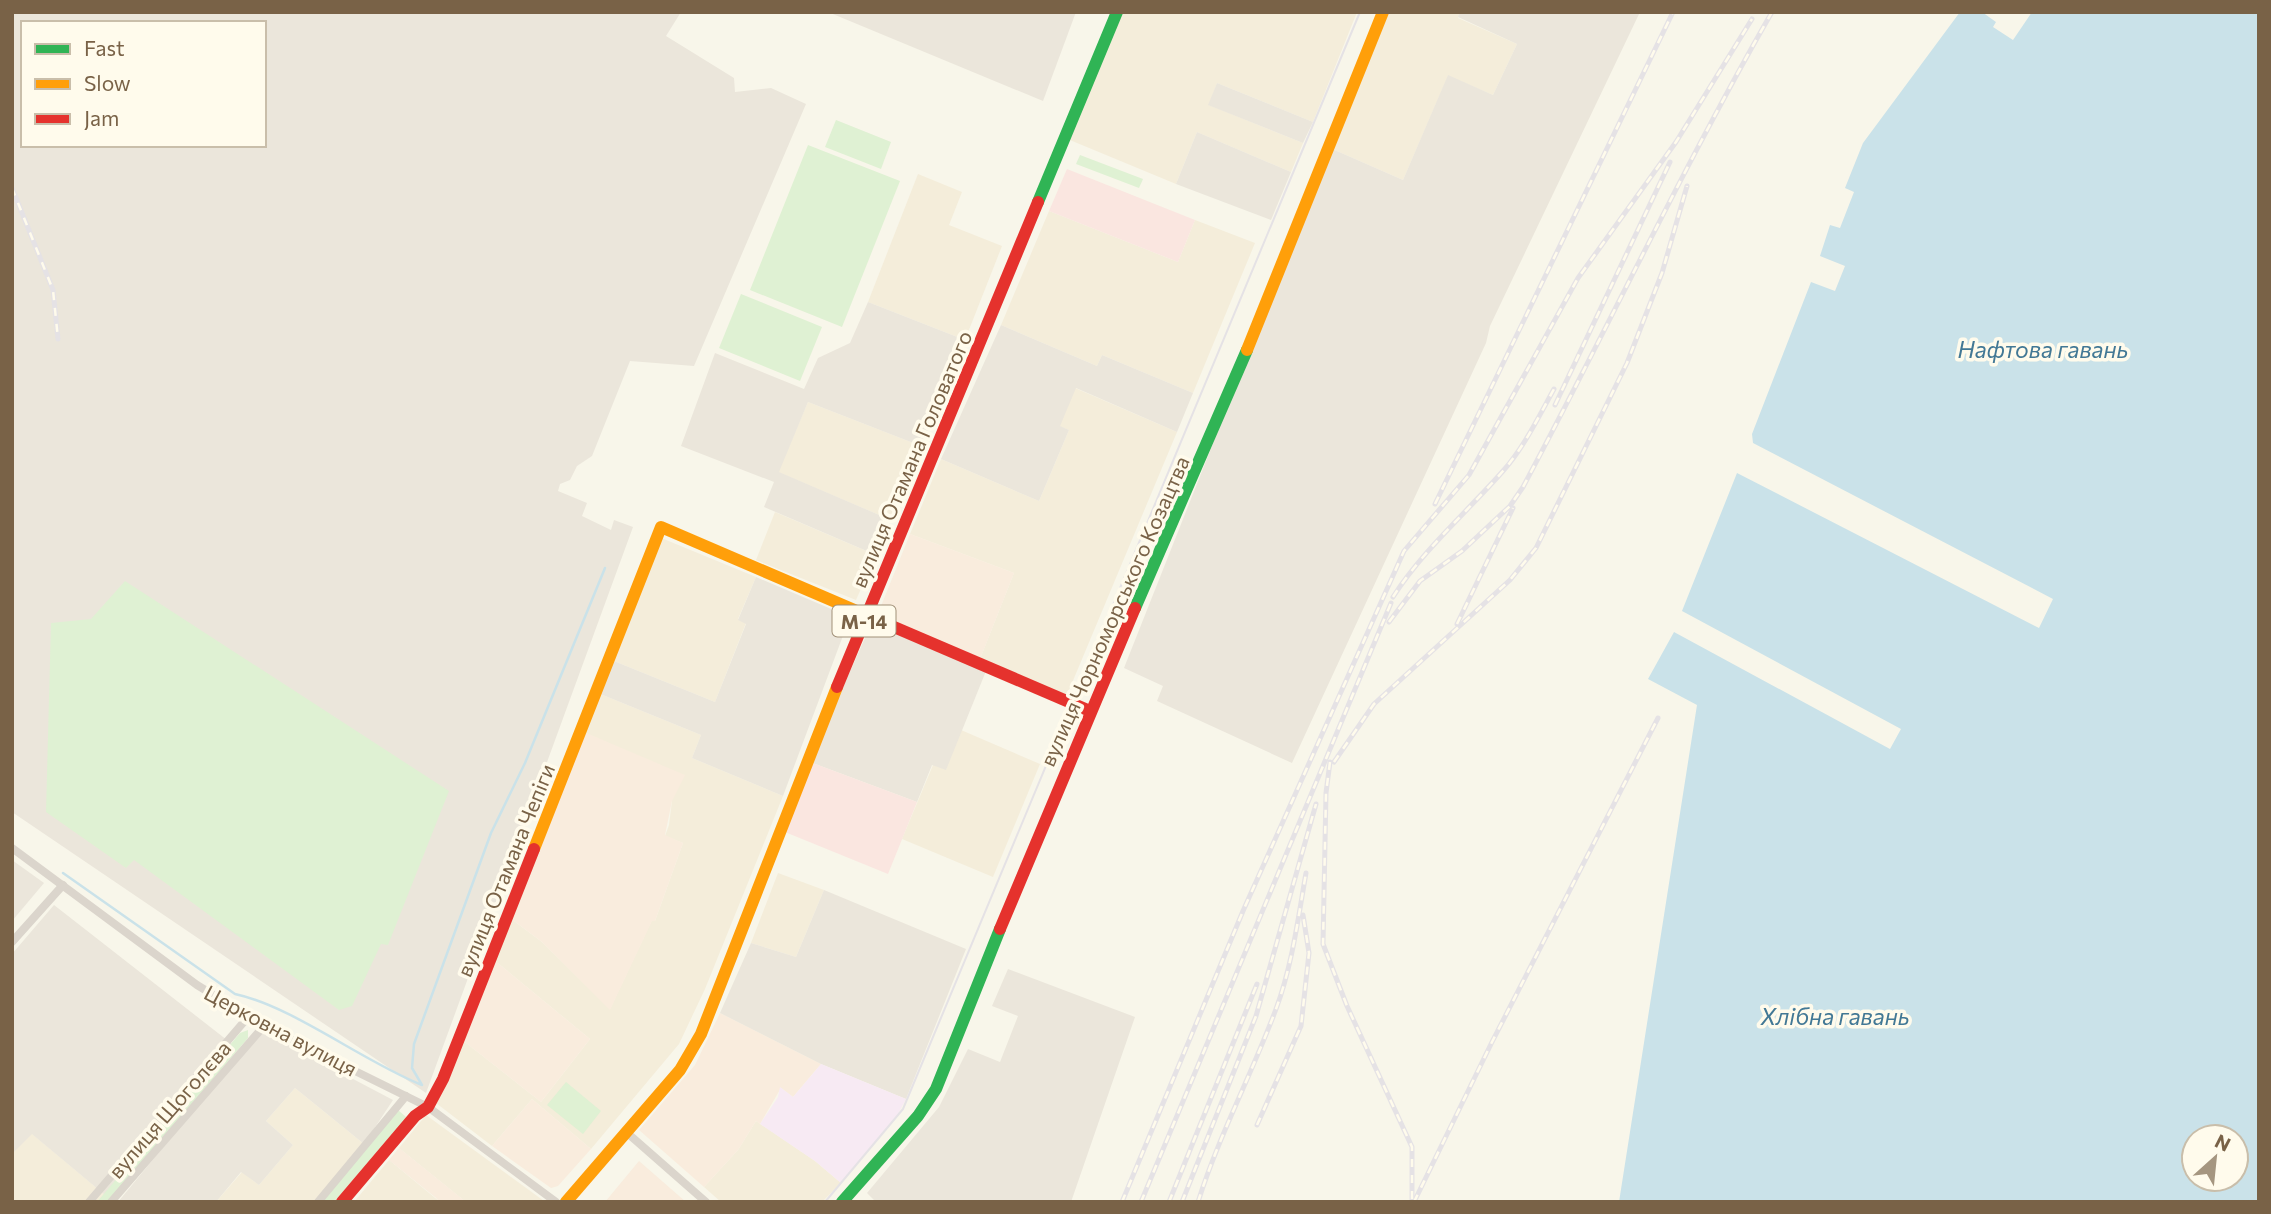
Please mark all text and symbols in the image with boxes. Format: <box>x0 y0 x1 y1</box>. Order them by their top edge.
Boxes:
legend <box>21 21 266 147</box>
text: Fast <box>84 35 125 60</box>
text: Slow <box>84 70 131 95</box>
text: Jam <box>84 105 119 130</box>
street label: вулиця Отамана Головатого <box>845 327 977 591</box>
water label: Нафтова гавань <box>1958 335 2128 363</box>
street label: вулиця Чорноморського Козацтва <box>1034 452 1194 770</box>
road number: М-14 <box>832 606 896 636</box>
street label: вулиця Отамана Чепіги <box>451 760 559 980</box>
street label: Церковна вулиця <box>200 979 362 1081</box>
water label: Хлібна гавань <box>1759 1002 1910 1030</box>
street label: вулиця Щоголєва <box>103 1035 235 1183</box>
north arrow <box>2180 1123 2250 1193</box>
text: N <box>2211 1129 2235 1156</box>

